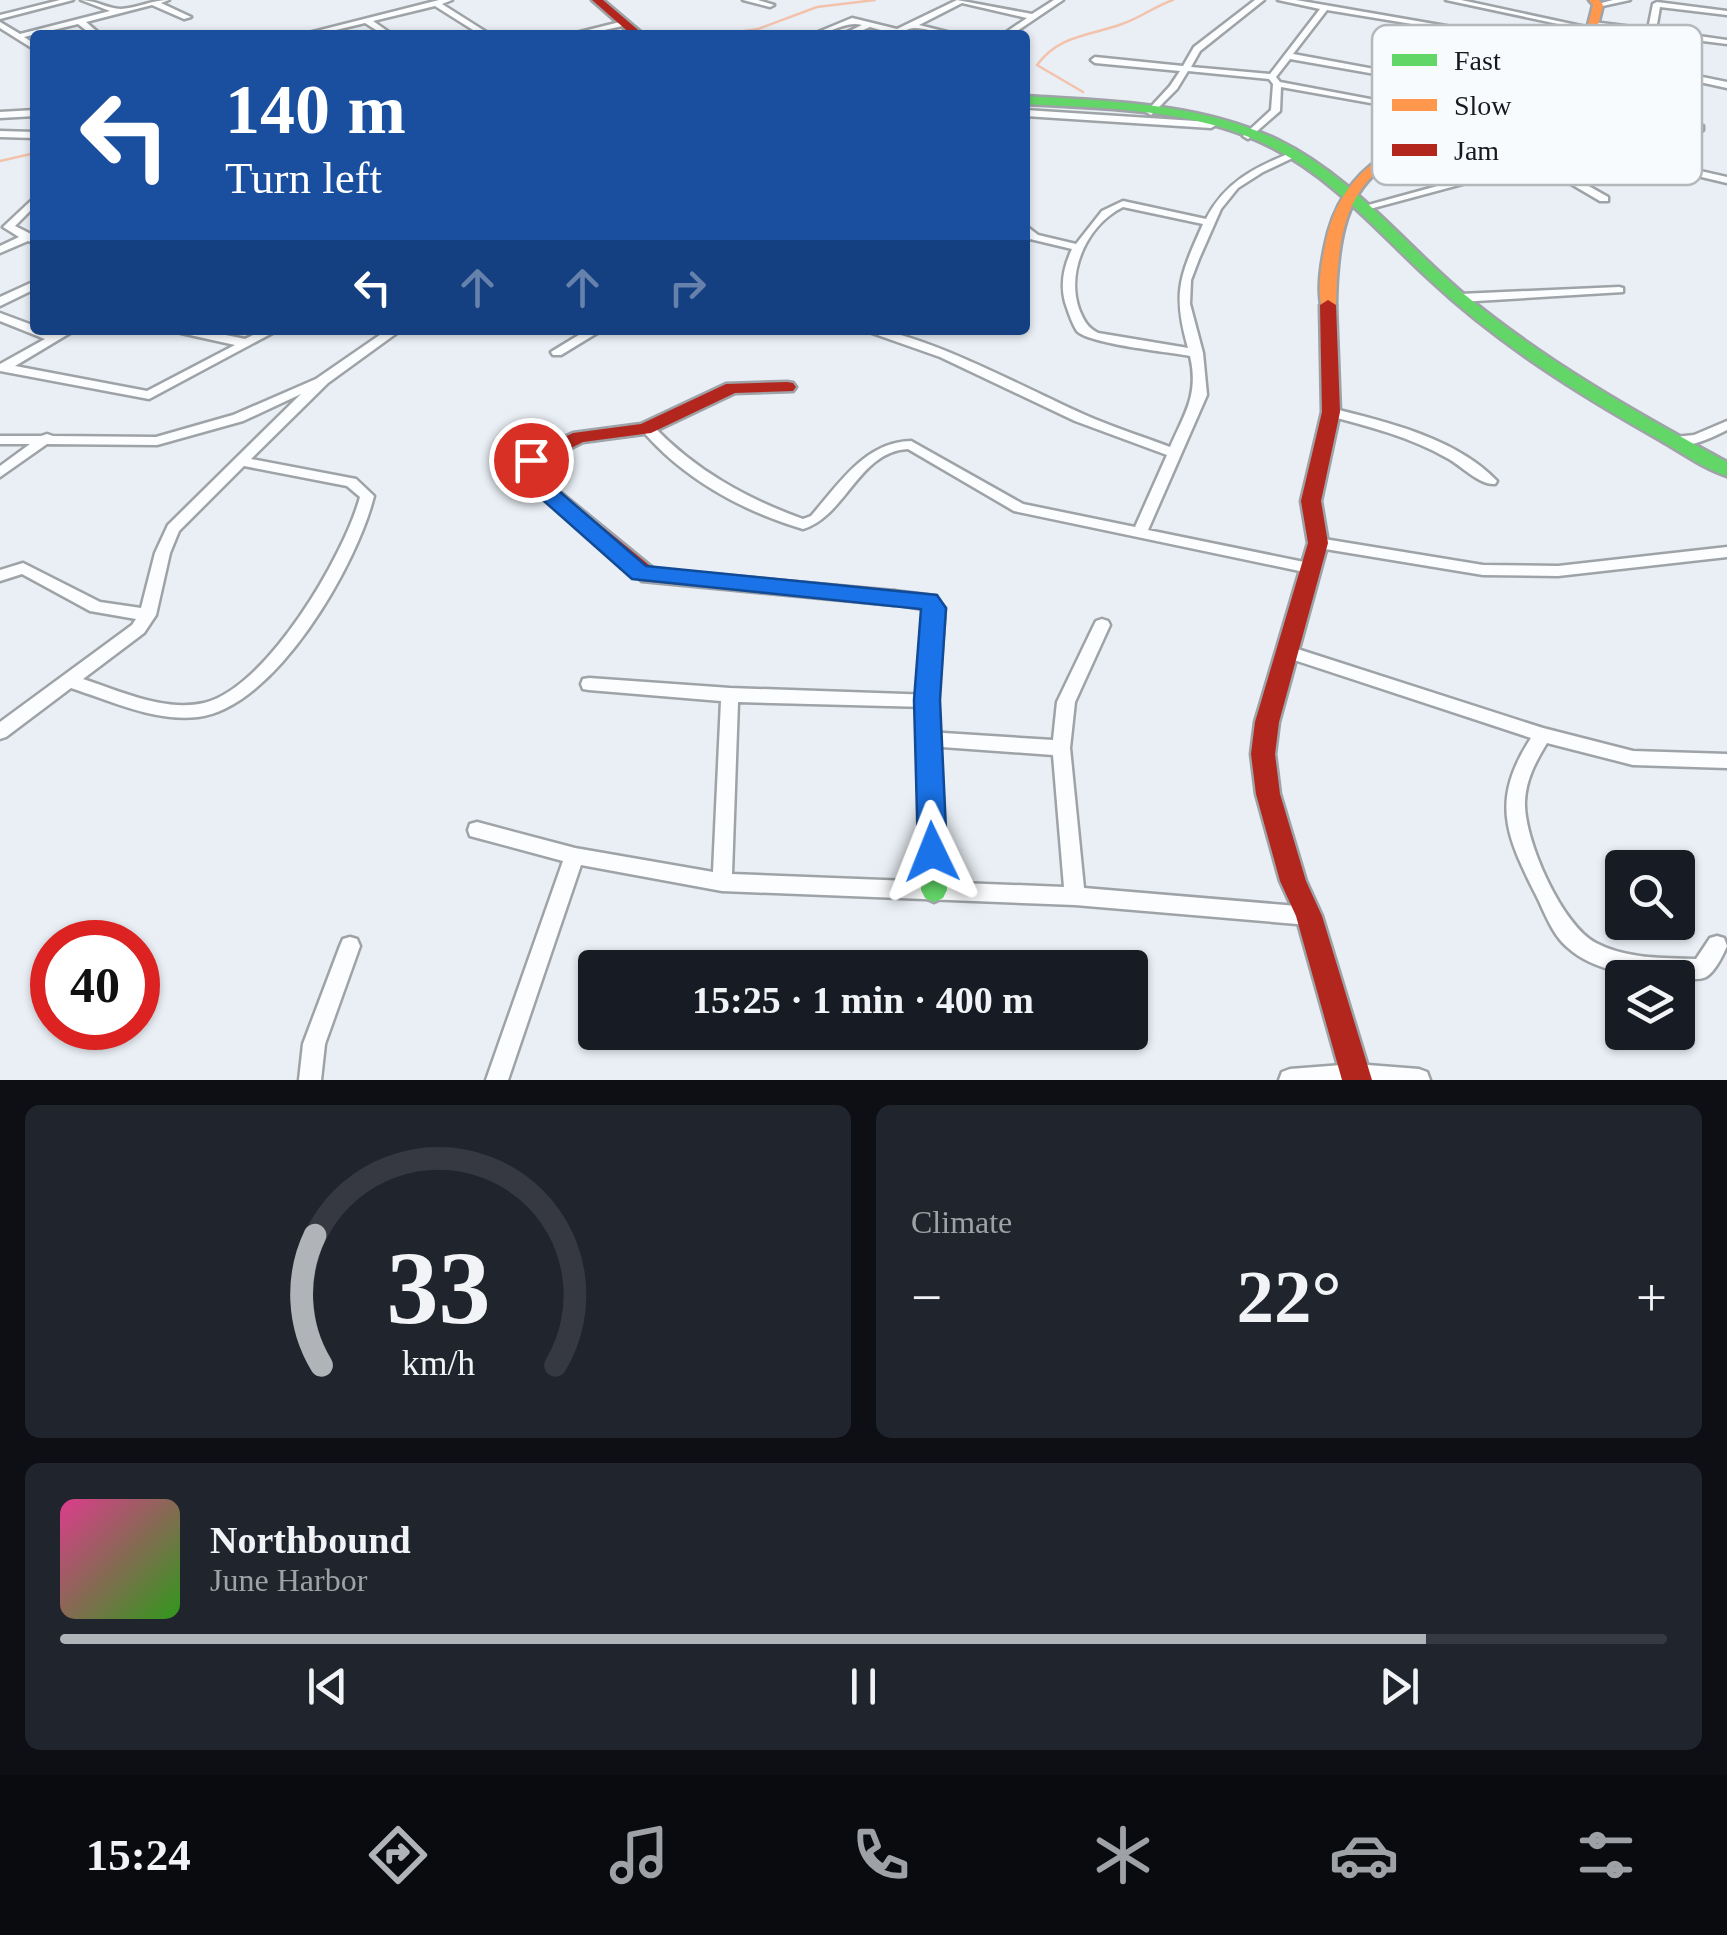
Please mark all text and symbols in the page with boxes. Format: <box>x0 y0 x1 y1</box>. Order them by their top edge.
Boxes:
legend <box>1372 25 1702 185</box>
text: Fast <box>1454 45 1501 76</box>
icon: left <box>60 70 190 200</box>
text: 140 m <box>225 71 406 148</box>
text: Slow <box>1454 90 1512 121</box>
text: Jam <box>1454 135 1499 166</box>
text: Turn left <box>225 153 382 203</box>
icon: left <box>345 260 400 315</box>
icon: ahead <box>450 260 505 315</box>
icon: ahead <box>555 260 610 315</box>
icon: right <box>660 260 715 315</box>
pin <box>489 418 574 503</box>
icon: arrive <box>504 433 559 488</box>
position arrow <box>880 800 984 904</box>
map controls <box>1605 850 1695 1050</box>
button: search <box>1605 850 1695 940</box>
speed limit sign: 40 <box>30 920 160 1050</box>
button: layers <box>1605 960 1695 1050</box>
text: 15:25 · 1 min · 400 m <box>692 979 1034 1021</box>
text: Climate <box>911 1204 1012 1240</box>
text: 33 <box>386 1230 490 1345</box>
text: 22° <box>1237 1255 1342 1338</box>
text: − <box>911 1267 942 1328</box>
text: + <box>1636 1267 1667 1328</box>
text: km/h <box>401 1343 475 1383</box>
text: Northbound <box>210 1519 411 1561</box>
text: June Harbor <box>210 1562 367 1598</box>
icon: previous <box>300 1659 355 1714</box>
icon: pause <box>836 1659 891 1714</box>
icon: next <box>1372 1659 1427 1714</box>
icon: directions <box>363 1820 433 1890</box>
icon: music <box>604 1820 674 1890</box>
icon: phone <box>846 1820 916 1890</box>
icon: climate <box>1088 1820 1158 1890</box>
icon: car <box>1329 1820 1399 1890</box>
icon: filters <box>1571 1820 1641 1890</box>
text: 15:24 <box>86 1830 191 1880</box>

